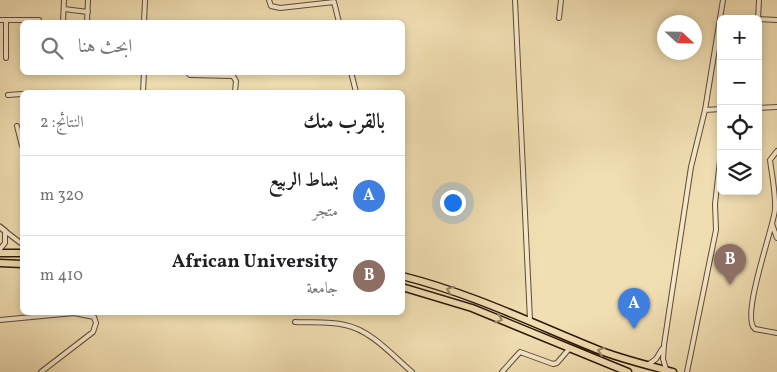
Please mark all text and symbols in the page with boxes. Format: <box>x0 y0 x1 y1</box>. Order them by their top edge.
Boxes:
north arrow <box>657 15 702 60</box>
map controls <box>717 15 762 195</box>
button: + <box>717 15 762 60</box>
search box <box>20 20 405 75</box>
icon: search <box>38 34 66 62</box>
text: ابحث هنا <box>78 34 132 60</box>
button: − <box>717 60 762 105</box>
button: locate <box>717 105 762 150</box>
text: بالقرب منك <box>303 108 385 137</box>
text: النتائج: 2 <box>40 112 84 134</box>
button: layers <box>717 150 762 195</box>
text: بساط الربيع <box>269 168 338 194</box>
text: 320 m <box>40 185 84 207</box>
text: A <box>363 185 375 207</box>
your location <box>440 190 466 216</box>
text: متجر <box>313 201 338 223</box>
pin: B <box>714 244 746 285</box>
text: African University <box>172 249 338 275</box>
text: 410 m <box>40 265 83 287</box>
text: B <box>364 265 374 287</box>
text: جامعة <box>306 278 338 300</box>
one-way arrow <box>447 286 455 296</box>
pin: A <box>618 288 650 329</box>
one-way arrow <box>494 313 502 323</box>
one-way arrow <box>597 347 606 357</box>

